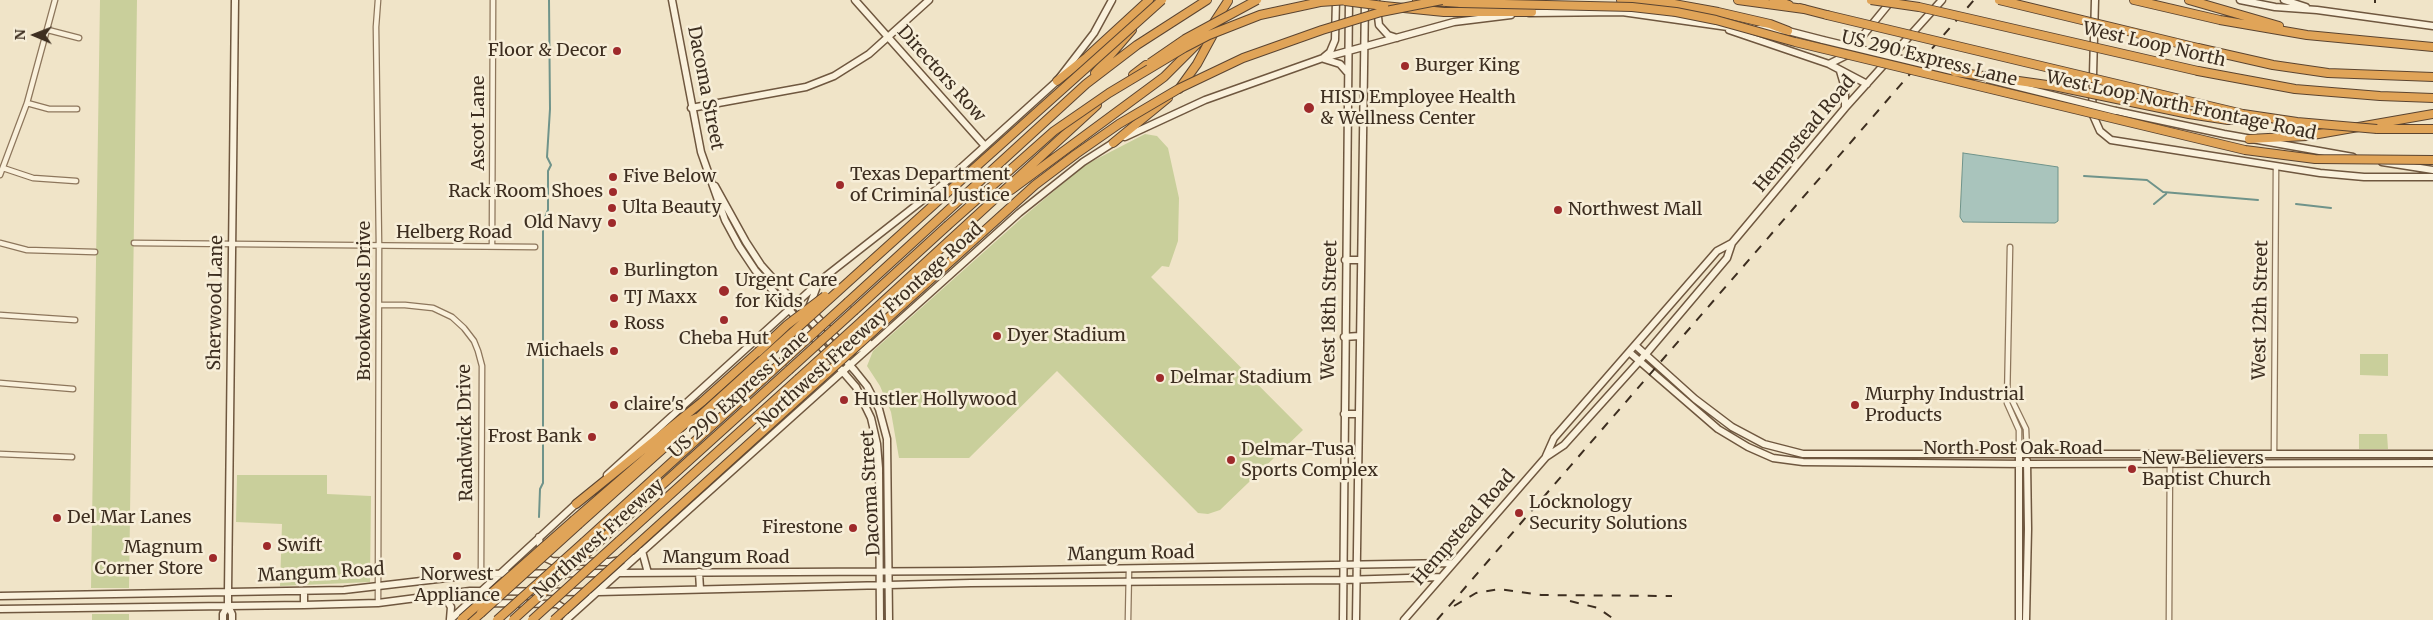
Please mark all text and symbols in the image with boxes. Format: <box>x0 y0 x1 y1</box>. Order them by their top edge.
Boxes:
north arrow <box>10 10 60 60</box>
street label: West Loop North <box>2080 18 2228 72</box>
street label: Directors Row <box>892 21 990 127</box>
street label: Dacoma Street <box>682 24 728 152</box>
street label: US 290 Express Lane <box>1839 27 2019 91</box>
text: N <box>11 29 29 40</box>
place label: Floor & Decor <box>488 40 607 62</box>
marker: Floor & Decor <box>611 45 623 57</box>
place label: Burger King <box>1415 55 1520 77</box>
marker: Burger King <box>1399 60 1411 72</box>
street label: West Loop North Frontage Road <box>2044 67 2318 145</box>
street label: Hempstead Road <box>1750 71 1860 197</box>
street label: Ascot Lane <box>468 75 490 171</box>
place label: HISD Employee Health & Wellness Center <box>1320 87 1516 130</box>
marker: HISD Employee Health & Wellness Center <box>1302 101 1316 115</box>
place label: Texas Department of Criminal Justice <box>850 164 1010 206</box>
place label: Five Below <box>623 166 716 188</box>
marker: Five Below <box>607 171 619 183</box>
marker: Texas Department of Criminal Justice <box>834 179 846 191</box>
place label: Rack Room Shoes <box>448 181 603 203</box>
marker: Rack Room Shoes <box>607 186 619 198</box>
place label: Ulta Beauty <box>622 197 722 219</box>
place label: Northwest Mall <box>1568 199 1702 221</box>
marker: Ulta Beauty <box>606 202 618 214</box>
marker: Northwest Mall <box>1552 204 1564 216</box>
place label: Old Navy <box>524 212 602 234</box>
marker: Old Navy <box>606 217 618 229</box>
street label: Northwest Freeway Frontage Road <box>752 218 988 434</box>
street label: Brookwoods Drive <box>354 221 376 381</box>
street label: Helberg Road <box>396 222 512 244</box>
street label: Sherwood Lane <box>204 235 228 371</box>
street label: West 18th Street <box>1318 240 1342 380</box>
street label: West 12th Street <box>2249 240 2273 380</box>
place label: Burlington <box>624 260 718 282</box>
marker: Burlington <box>608 265 620 277</box>
place label: Urgent Care for Kids <box>735 270 837 312</box>
marker: Urgent Care for Kids <box>717 284 731 298</box>
place label: TJ Maxx <box>624 287 697 309</box>
marker: TJ Maxx <box>608 292 620 304</box>
place label: Ross <box>624 313 664 335</box>
marker: Cheba Hut <box>718 314 730 326</box>
marker: Ross <box>608 318 620 330</box>
place label: Dyer Stadium <box>1007 325 1126 347</box>
street label: US 290 Express Lane <box>665 327 813 463</box>
place label: Cheba Hut <box>679 328 769 350</box>
marker: Dyer Stadium <box>991 330 1003 342</box>
place label: Michaels <box>526 340 604 362</box>
marker: Michaels <box>608 345 620 357</box>
street label: Randwick Drive <box>454 364 478 502</box>
place label: Delmar Stadium <box>1170 367 1312 389</box>
marker: Delmar Stadium <box>1154 372 1166 384</box>
place label: Murphy Industrial Products <box>1865 384 2024 426</box>
place label: Hustler Hollywood <box>854 389 1017 411</box>
place label: claire's <box>624 394 684 416</box>
marker: Hustler Hollywood <box>838 394 850 406</box>
marker: claire's <box>608 399 620 411</box>
marker: Murphy Industrial Products <box>1849 399 1861 411</box>
place label: Frost Bank <box>488 426 582 448</box>
street label: Dacoma Street <box>857 430 885 556</box>
marker: Frost Bank <box>586 431 598 443</box>
street label: North Post Oak Road <box>1923 438 2103 460</box>
place label: Delmar-Tusa Sports Complex <box>1241 439 1378 482</box>
place label: New Believers Baptist Church <box>2142 448 2271 490</box>
marker: Delmar-Tusa Sports Complex <box>1225 454 1237 466</box>
marker: New Believers Baptist Church <box>2126 463 2138 475</box>
street label: Hempstead Road <box>1408 466 1520 590</box>
street label: Northwest Freeway <box>529 475 669 603</box>
place label: Locknology Security Solutions <box>1529 492 1687 534</box>
place label: Del Mar Lanes <box>67 507 192 529</box>
marker: Locknology Security Solutions <box>1513 507 1525 519</box>
marker: Del Mar Lanes <box>51 512 63 524</box>
place label: Firestone <box>762 517 843 539</box>
marker: Firestone <box>847 522 859 534</box>
place label: Swift <box>277 535 323 557</box>
place label: Magnum Corner Store <box>95 537 203 580</box>
marker: Swift <box>261 540 273 552</box>
street label: Mangum Road <box>1067 542 1195 566</box>
street label: Mangum Road <box>662 547 790 569</box>
marker: Norwest Appliance <box>451 550 463 562</box>
marker: Magnum Corner Store <box>207 552 219 564</box>
street label: Mangum Road <box>257 559 385 587</box>
place label: Norwest Appliance <box>414 564 500 606</box>

